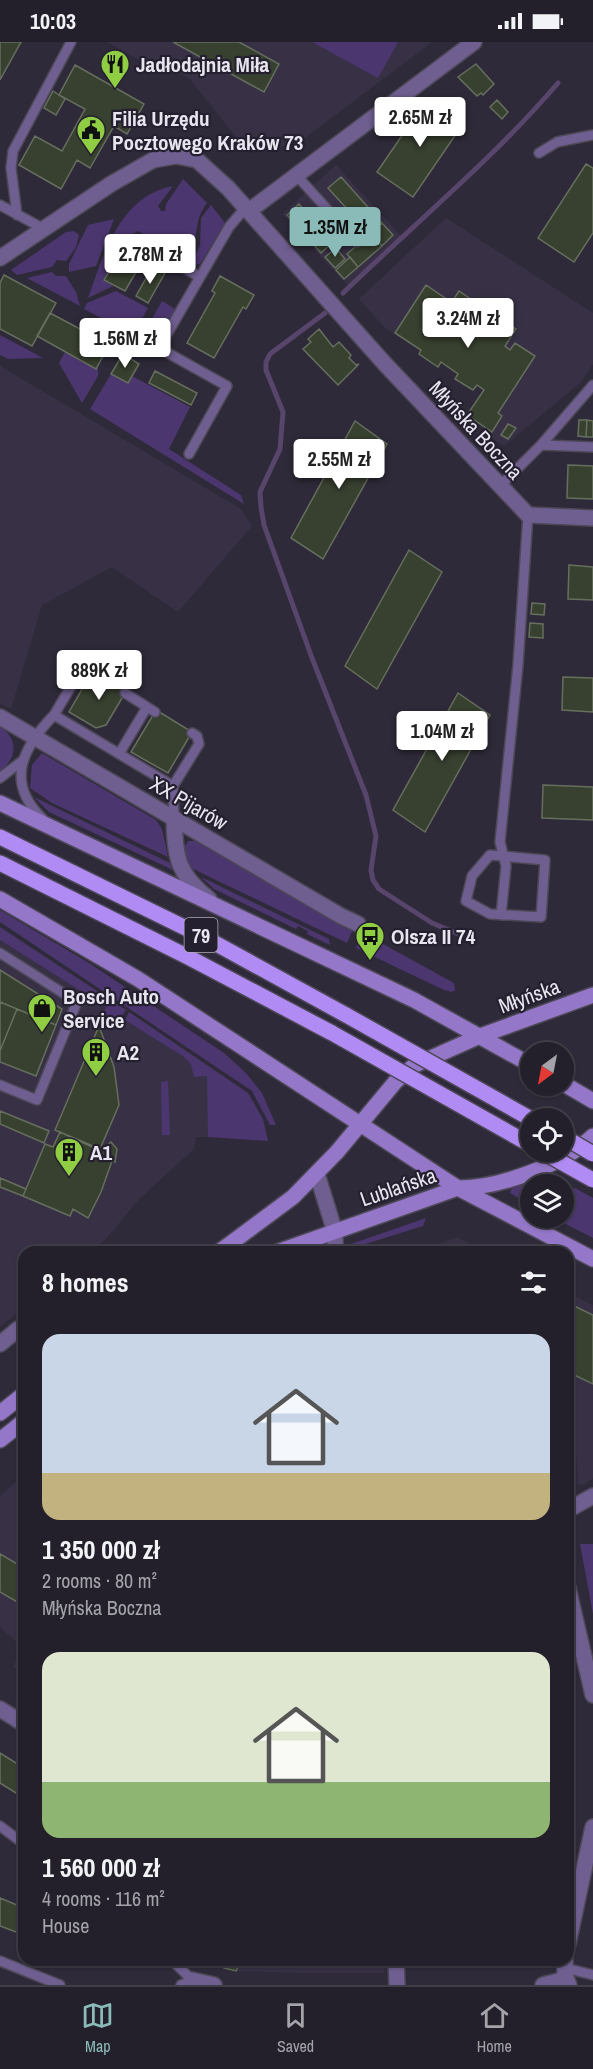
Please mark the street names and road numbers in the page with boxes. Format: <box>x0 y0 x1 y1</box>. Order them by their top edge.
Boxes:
street label: Młyńska Boczna <box>423 374 530 486</box>
street label: XX Pijarów <box>145 769 234 837</box>
road number: 79 <box>184 918 218 952</box>
street label: Młyńska <box>494 971 564 1020</box>
street label: Lublańska <box>356 1160 440 1213</box>

